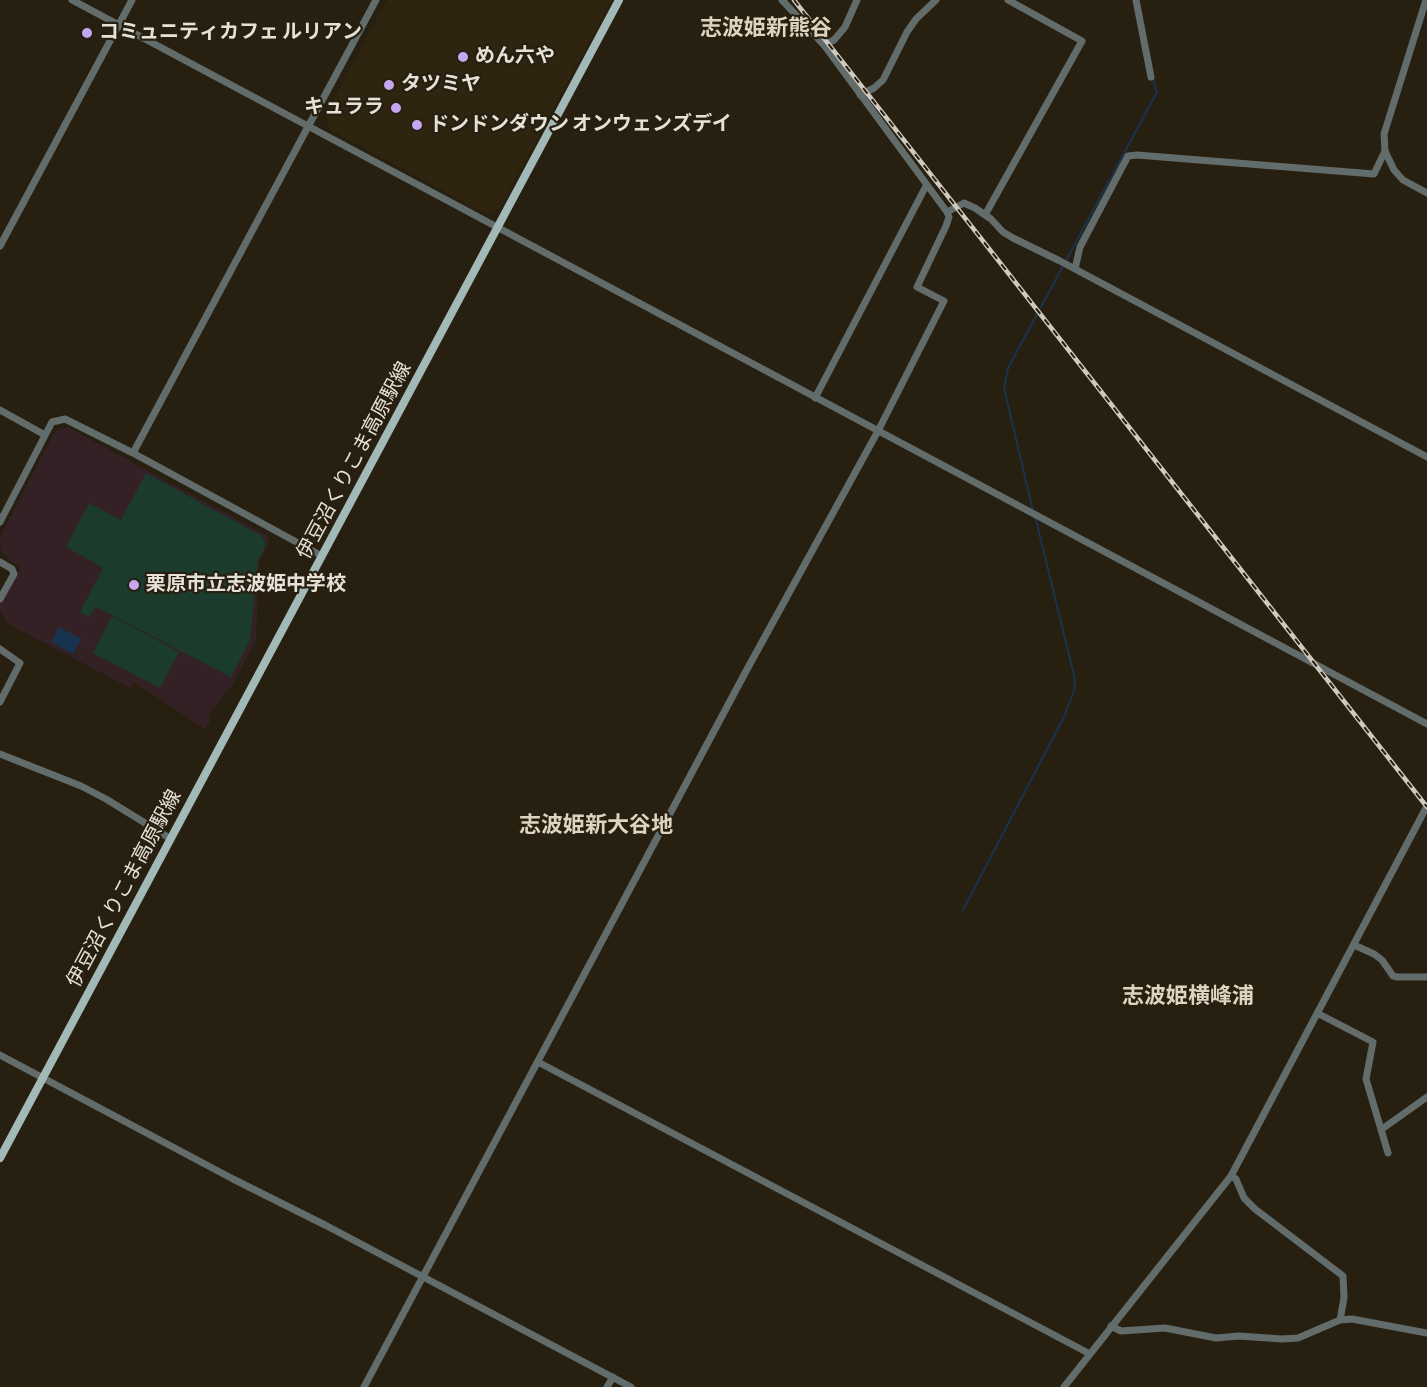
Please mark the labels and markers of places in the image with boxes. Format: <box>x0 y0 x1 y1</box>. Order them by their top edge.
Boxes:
place label: コミュニティカフェ ルリアン <box>99 21 362 45</box>
marker: コミュニティカフェ ルリアン <box>80 26 94 40</box>
place label: めん六や <box>475 45 555 69</box>
marker: めん六や <box>456 50 470 64</box>
place label: タツミヤ <box>401 73 481 97</box>
marker: タツミヤ <box>382 78 396 92</box>
place label: キュララ <box>304 96 384 120</box>
marker: キュララ <box>389 101 403 115</box>
place label: ドンドンダウン オンウェンズデイ <box>429 113 732 137</box>
marker: ドンドンダウン オンウェンズデイ <box>410 118 424 132</box>
place label: 栗原市立志波姫中学校 <box>146 573 346 597</box>
marker: 栗原市立志波姫中学校 <box>127 578 141 592</box>

